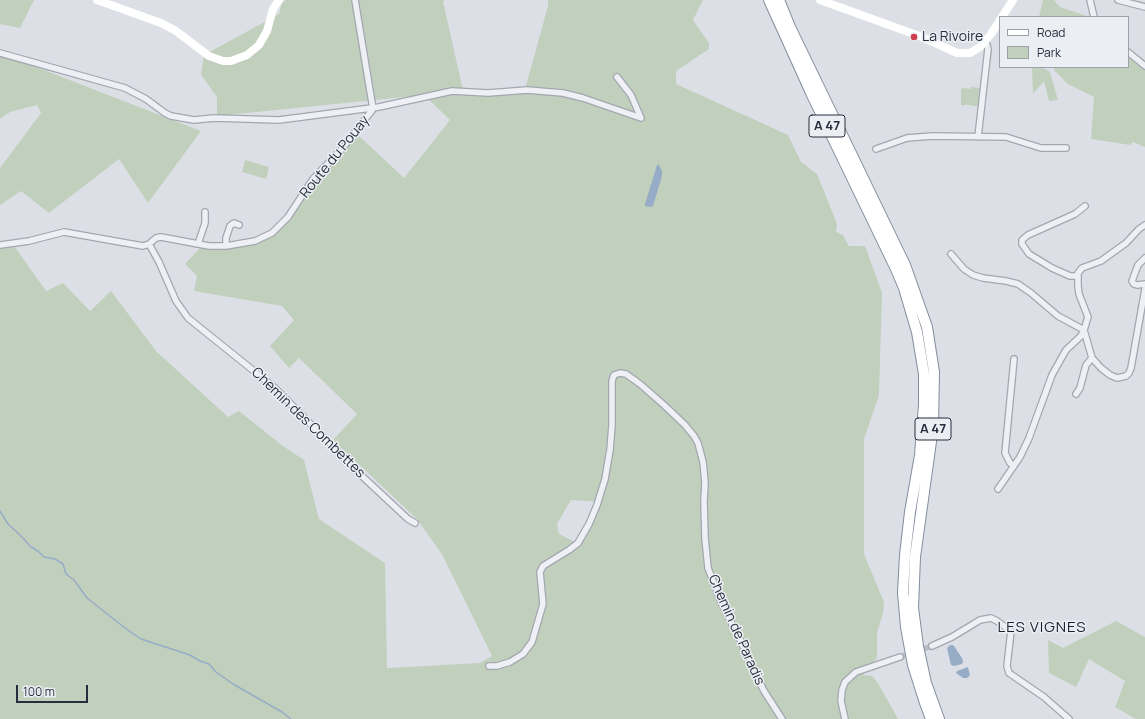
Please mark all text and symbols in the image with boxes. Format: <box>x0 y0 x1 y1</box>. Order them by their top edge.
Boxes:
legend <box>999 16 1129 68</box>
text: Road <box>1037 24 1065 41</box>
place label: La Rivoire <box>922 29 983 45</box>
marker: La Rivoire <box>909 32 919 42</box>
text: Park <box>1037 44 1061 61</box>
street label: Route du Pouay <box>297 113 373 201</box>
road number: A 47 <box>809 115 845 137</box>
street label: Chemin des Combettes <box>248 364 368 482</box>
road number: A 47 <box>915 418 951 440</box>
street label: Chemin de Paradis <box>704 572 768 688</box>
district label: LES VIGNES <box>998 619 1086 637</box>
scale bar <box>18 677 90 703</box>
text: 100 m <box>23 683 55 700</box>

